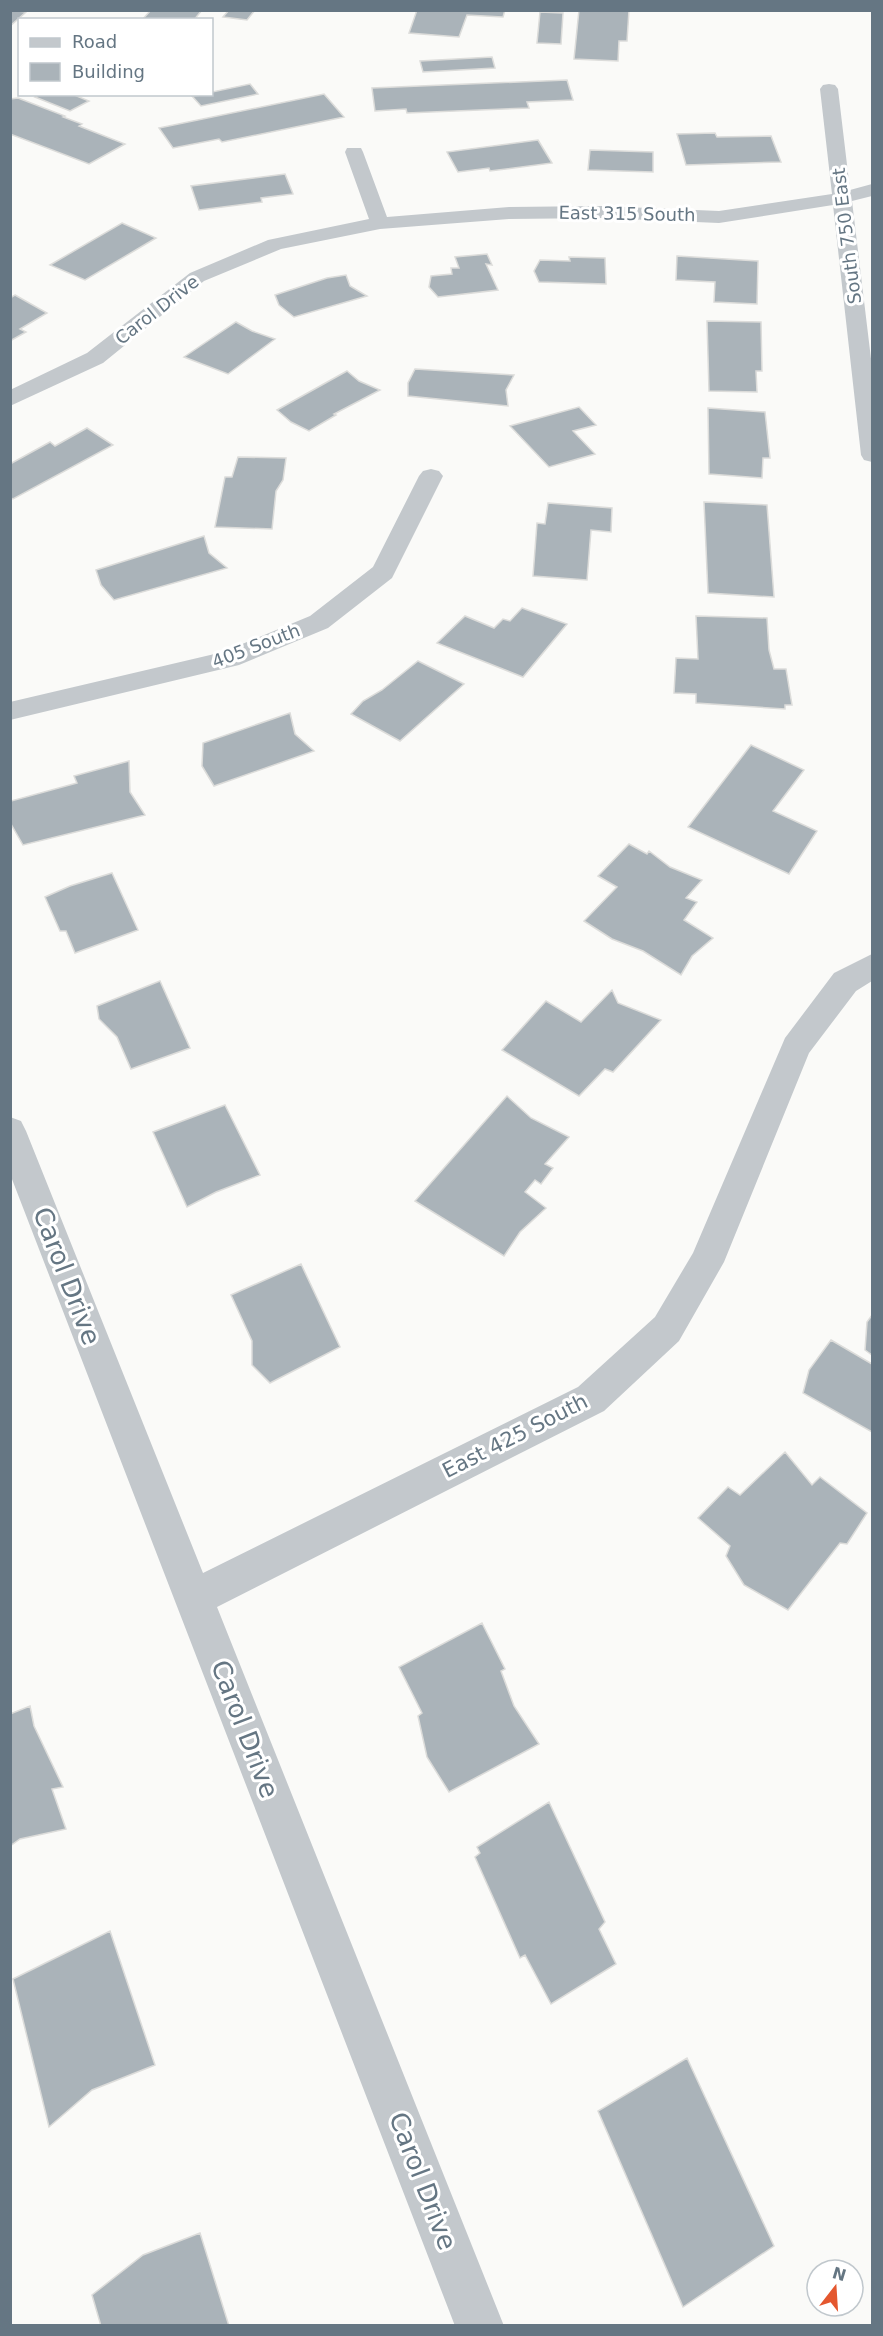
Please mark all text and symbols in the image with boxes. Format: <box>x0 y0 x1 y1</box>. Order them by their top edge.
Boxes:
legend <box>18 18 213 96</box>
text: Road <box>72 31 117 52</box>
text: Building <box>72 61 145 82</box>
street label: South 750 East <box>828 167 865 305</box>
street label: East 315 South <box>558 202 696 225</box>
street label: Carol Drive <box>111 270 203 349</box>
street label: 405 South <box>209 619 303 672</box>
street label: Carol Drive <box>27 1203 107 1349</box>
street label: East 425 South <box>438 1389 592 1483</box>
street label: Carol Drive <box>205 1656 285 1802</box>
street label: Carol Drive <box>383 2108 463 2254</box>
north arrow <box>805 2258 865 2318</box>
text: N <box>830 2263 848 2285</box>

